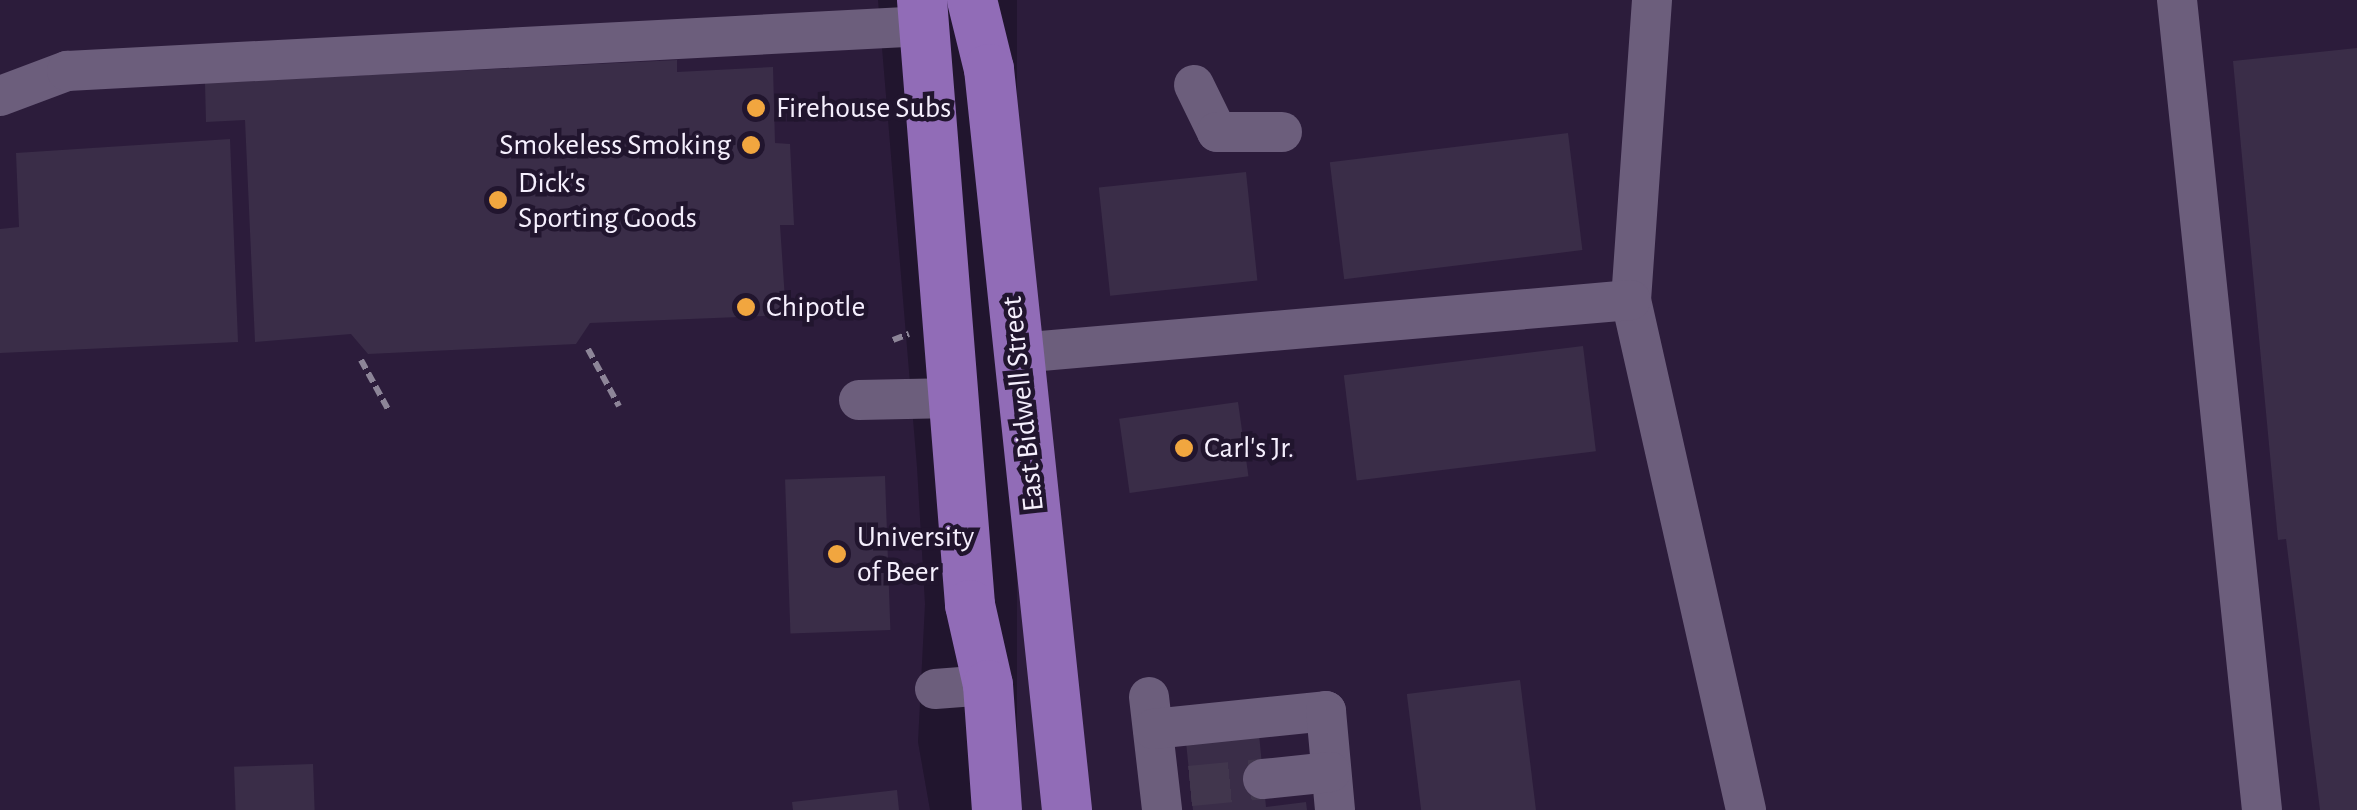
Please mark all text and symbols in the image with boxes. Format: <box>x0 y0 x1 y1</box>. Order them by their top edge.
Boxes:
place label: Firehouse Subs <box>776 90 951 126</box>
marker: Firehouse Subs <box>745 97 767 119</box>
place label: Smokeless Smoking <box>499 127 731 163</box>
marker: Smokeless Smoking <box>740 134 762 156</box>
place label: Dick's Sporting Goods <box>518 165 697 236</box>
marker: Dick's Sporting Goods <box>487 189 509 211</box>
place label: Chipotle <box>766 289 865 325</box>
street label: East Bidwell Street <box>994 295 1052 513</box>
marker: Chipotle <box>735 296 757 318</box>
place label: Carl's Jr. <box>1204 430 1294 466</box>
marker: Carl's Jr. <box>1173 437 1195 459</box>
place label: University of Beer <box>857 519 974 590</box>
marker: University of Beer <box>826 543 848 565</box>

